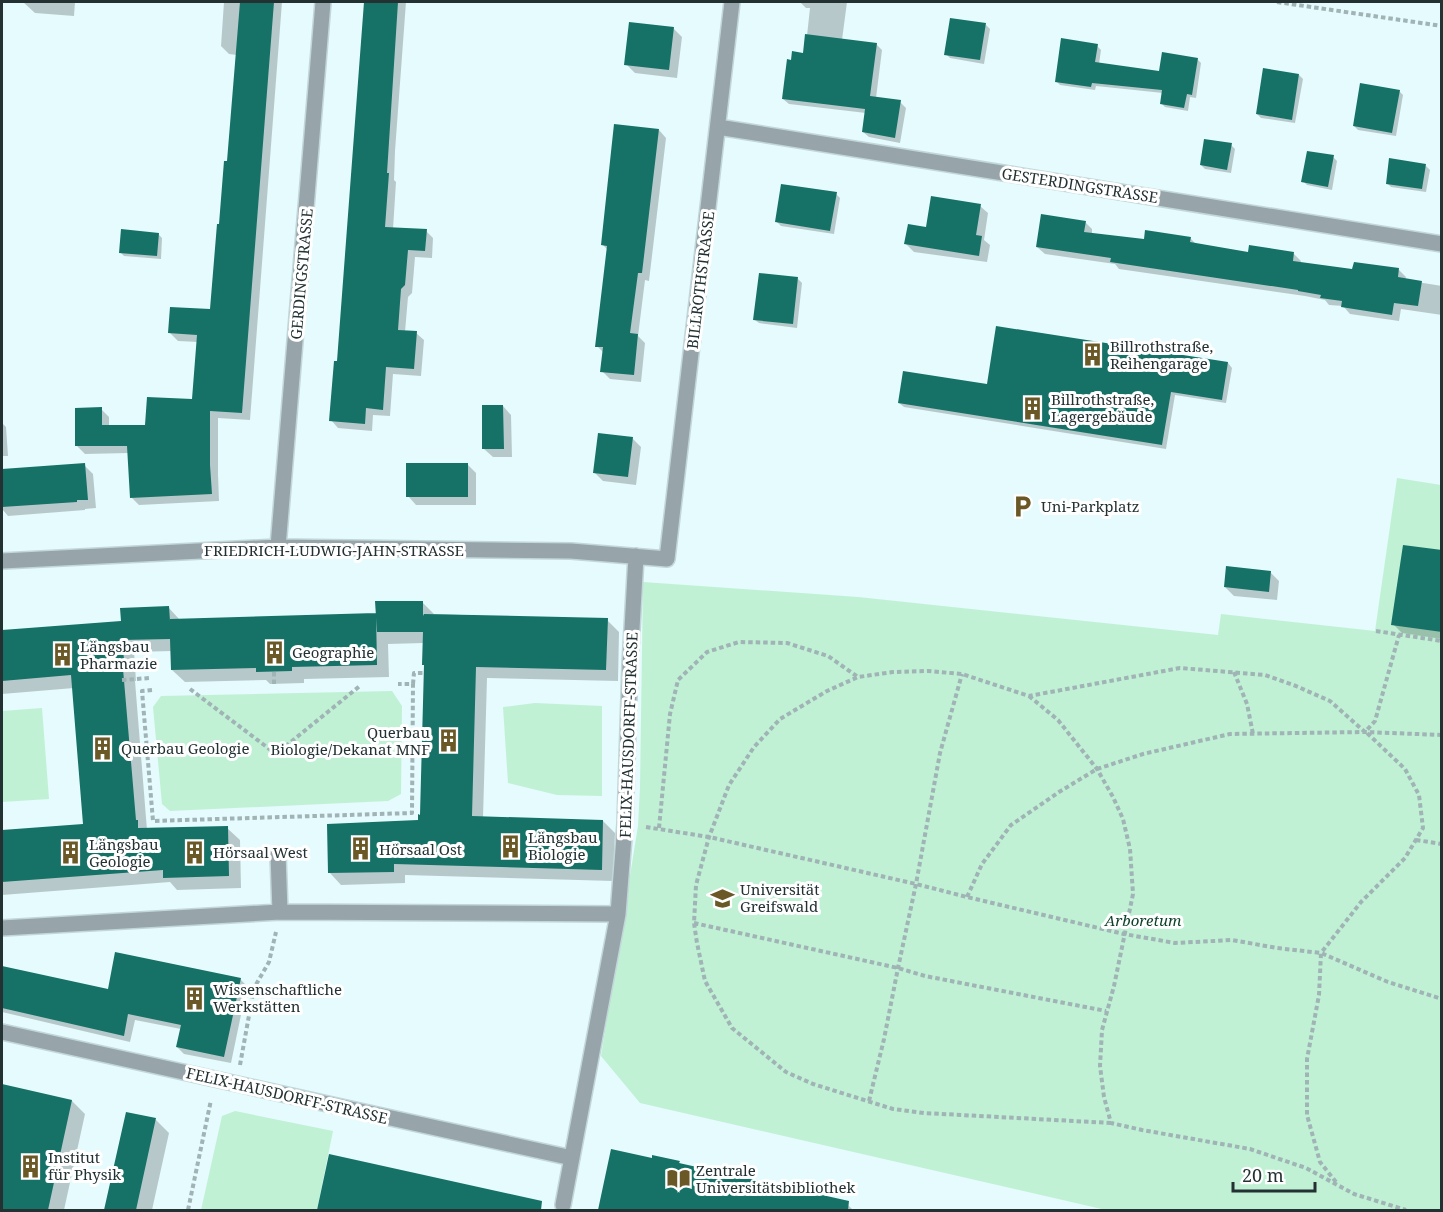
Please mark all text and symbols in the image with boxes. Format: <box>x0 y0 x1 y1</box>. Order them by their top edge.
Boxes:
street label: GESTERDINGSTRASSE <box>1000 163 1160 207</box>
street label: GERDINGSTRASSE <box>285 208 317 340</box>
street label: BILLROTHSTRASSE <box>682 210 718 350</box>
place label: Billrothstraße, Reihengarage <box>1110 336 1213 373</box>
building icon: Billrothstraße, Reihengarage <box>1079 342 1105 368</box>
place label: Billrothstraße, Lagergebäude <box>1051 389 1154 426</box>
building icon: Billrothstraße, Lagergebäude <box>1020 395 1046 421</box>
parking icon: Uni-Parkplatz <box>1010 493 1036 519</box>
place label: Uni-Parkplatz <box>1041 496 1139 516</box>
street label: FRIEDRICH-LUDWIG-JAHN-STRASSE <box>204 540 464 560</box>
street label: FELIX-HAUSDORFF-STRASSE <box>614 632 642 838</box>
place label: Längsbau Pharmazie <box>80 636 157 673</box>
building icon: Geographie <box>261 639 287 665</box>
building icon: Längsbau Pharmazie <box>49 642 75 668</box>
place label: Geographie <box>292 642 374 662</box>
place label: Querbau Biologie/Dekanat MNF <box>270 722 430 759</box>
building icon: Querbau Biologie/Dekanat MNF <box>435 728 461 754</box>
building icon: Querbau Geologie <box>90 735 116 761</box>
place label: Querbau Geologie <box>121 738 249 758</box>
place label: Längsbau Biologie <box>528 827 598 864</box>
building icon: Längsbau Biologie <box>497 833 523 859</box>
place label: Längsbau Geologie <box>89 834 159 871</box>
building icon: Hörsaal Ost <box>348 836 374 862</box>
building icon: Hörsaal West <box>182 839 208 865</box>
place label: Hörsaal Ost <box>379 839 462 859</box>
building icon: Längsbau Geologie <box>58 840 84 866</box>
place label: Hörsaal West <box>213 842 308 862</box>
place label: Universität Greifswald <box>740 879 820 916</box>
school or university icon: Universität Greifswald <box>709 885 735 911</box>
park label: Arboretum <box>1104 910 1182 930</box>
place label: Wissenschaftliche Werkstätten <box>213 979 342 1016</box>
building icon: Wissenschaftliche Werkstätten <box>182 985 208 1011</box>
street label: FELIX-HAUSDORFF-STRASSE <box>184 1062 390 1128</box>
place label: Institut für Physik <box>48 1147 121 1184</box>
building icon: Institut für Physik <box>17 1153 43 1179</box>
scale bar <box>1233 1155 1316 1193</box>
place label: Zentrale Universitätsbibliothek <box>696 1160 855 1197</box>
text: 20 m <box>1242 1163 1284 1187</box>
library icon: Zentrale Universitätsbibliothek <box>665 1166 691 1192</box>

